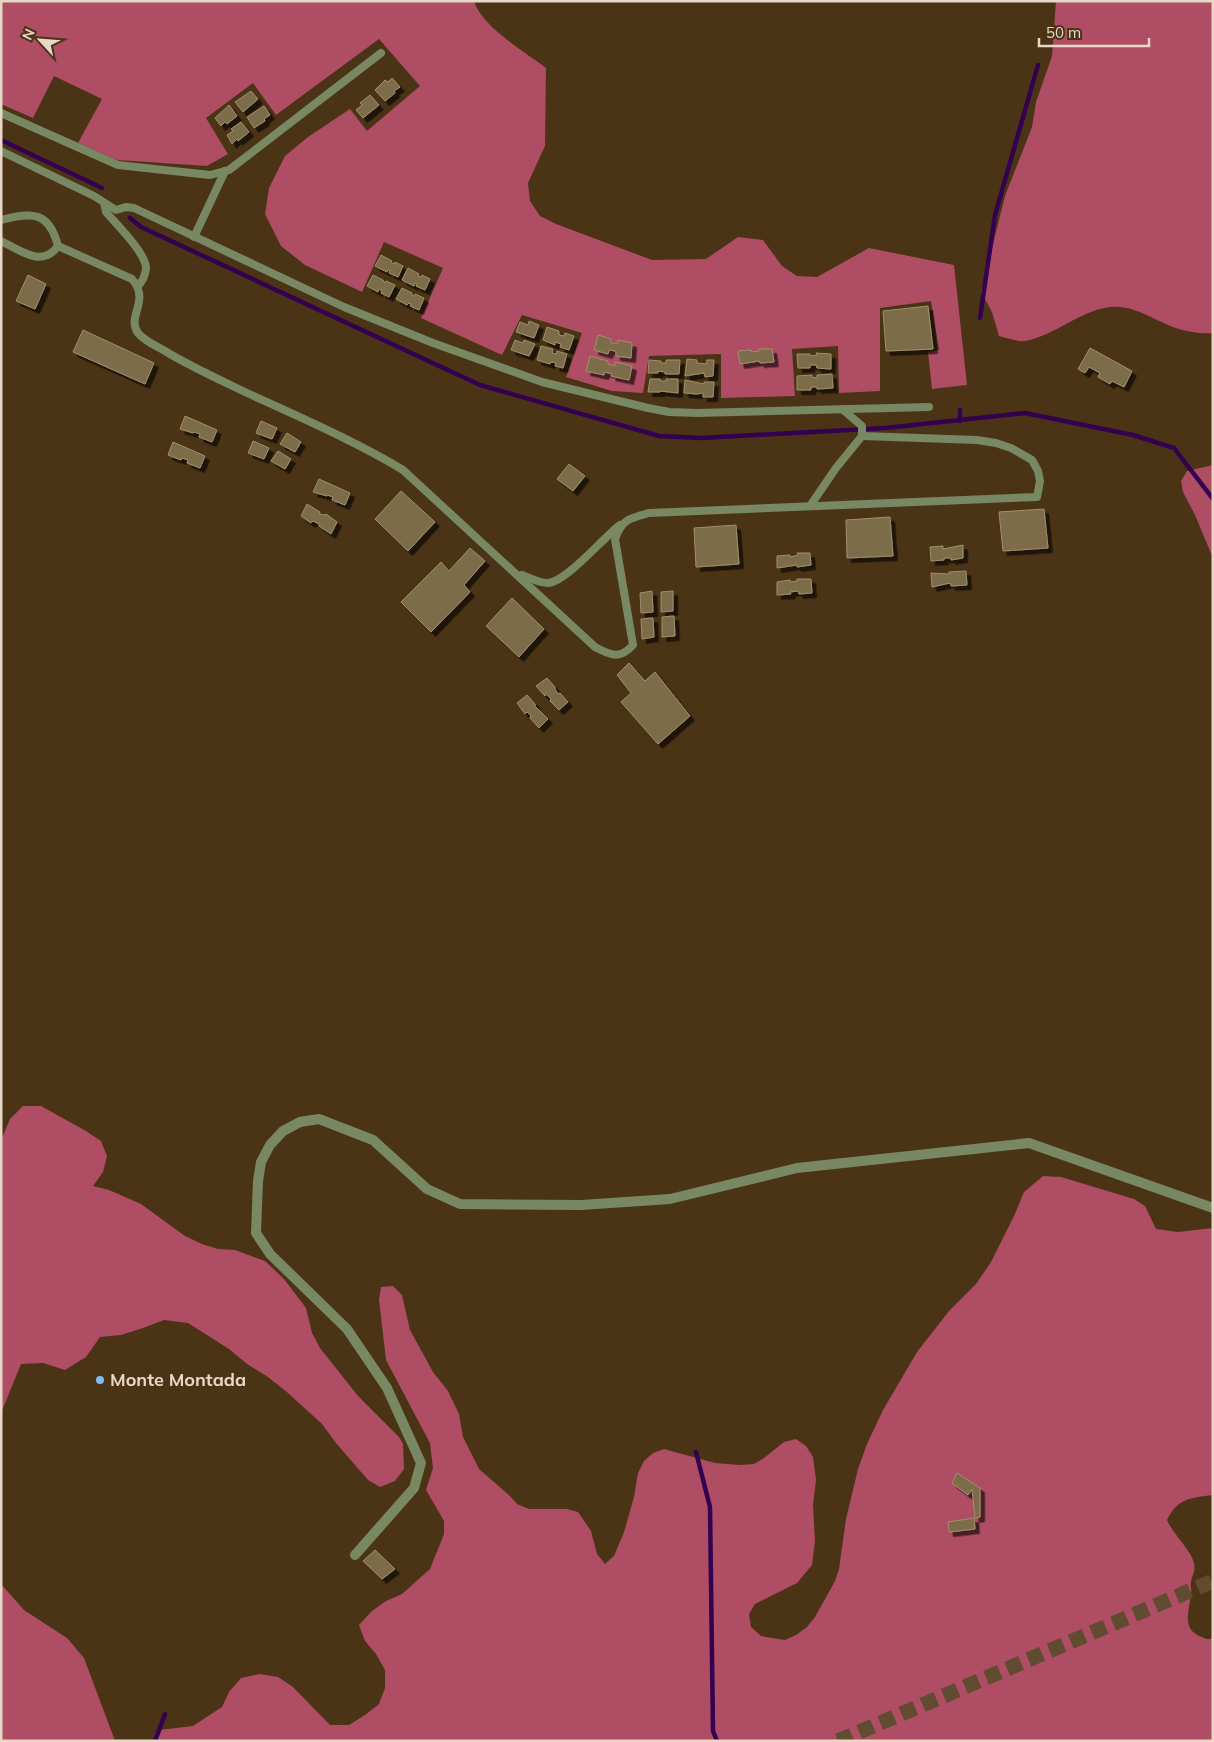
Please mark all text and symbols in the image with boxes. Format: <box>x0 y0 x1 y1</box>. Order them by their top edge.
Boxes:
north arrow <box>15 15 65 65</box>
scale bar <box>1039 15 1149 47</box>
text: 50 m <box>1046 23 1081 42</box>
text: N <box>18 26 39 43</box>
place label: Monte Montada <box>110 1368 246 1391</box>
marker: Monte Montada <box>94 1374 106 1386</box>

